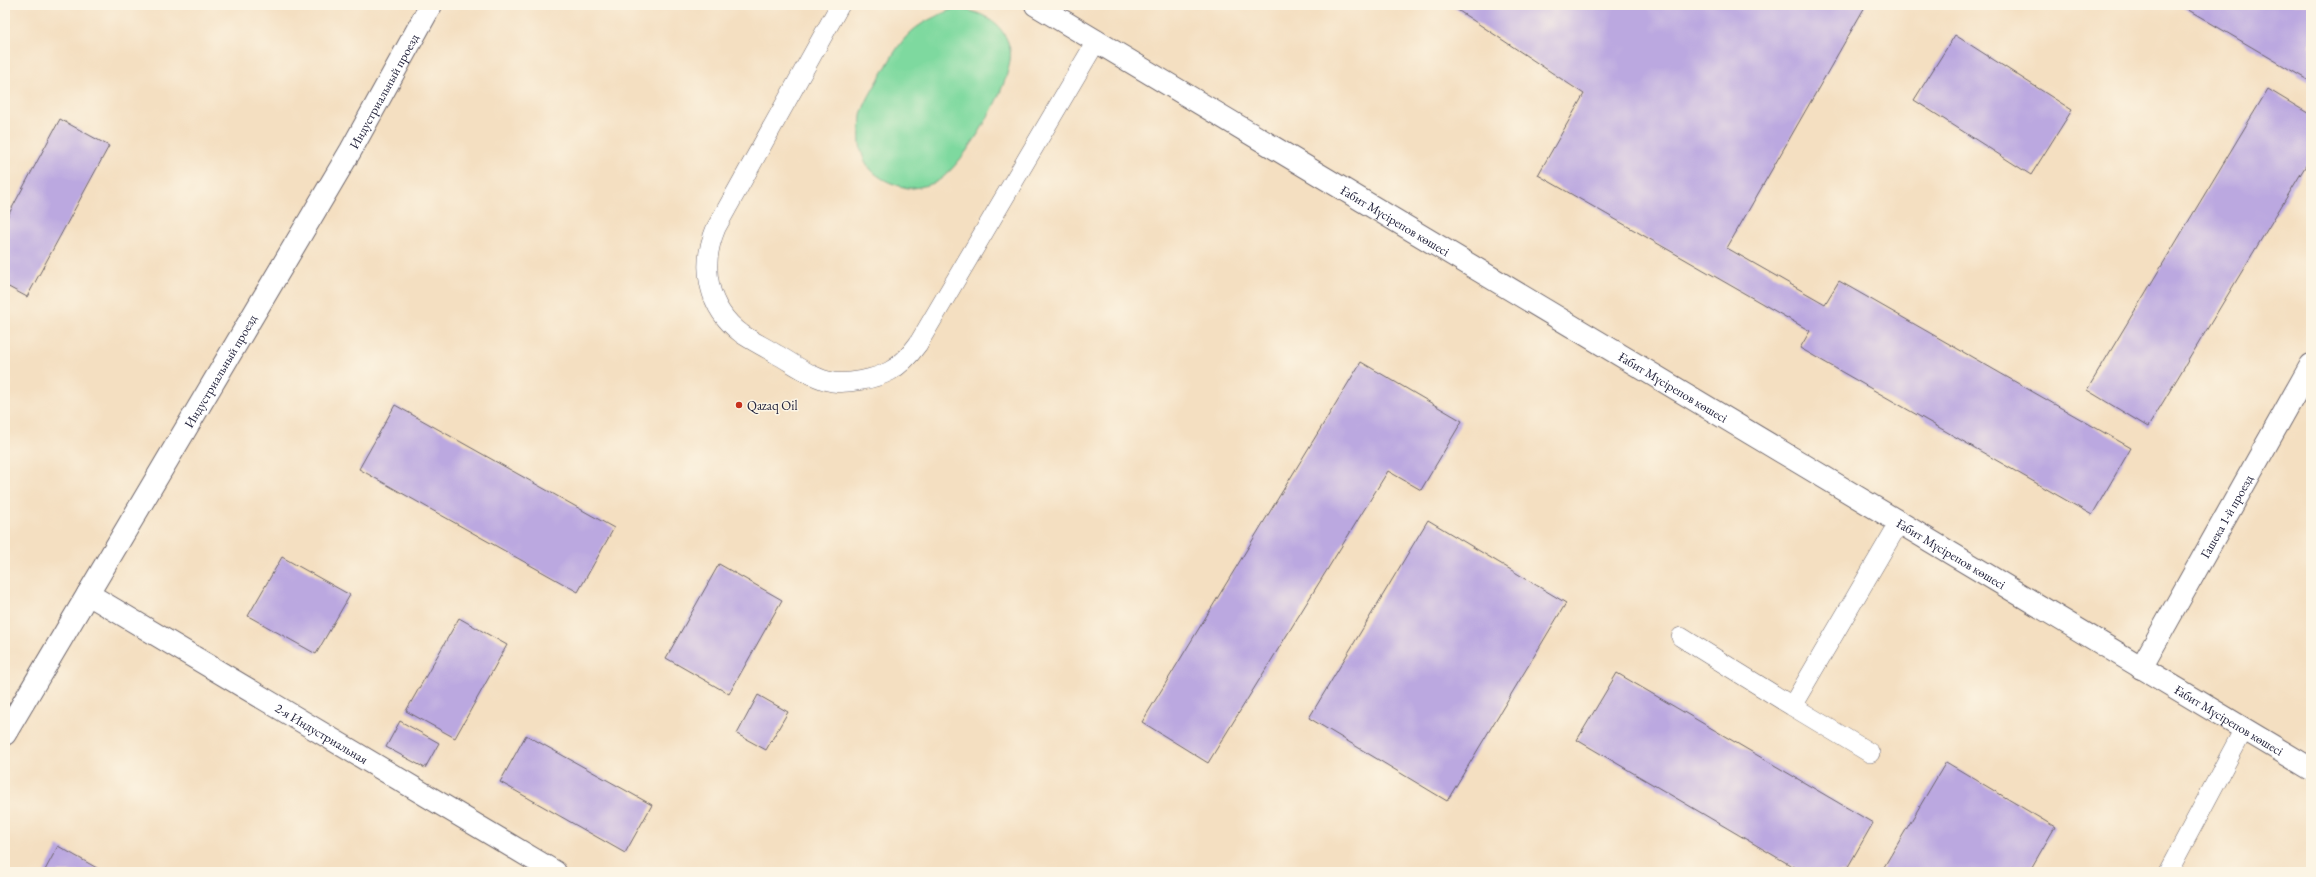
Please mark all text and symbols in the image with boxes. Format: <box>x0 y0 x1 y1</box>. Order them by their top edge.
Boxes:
street label: Индустриальный проезд <box>345 30 422 152</box>
street label: Ғабит Мүсірепов көшесі <box>1338 181 1453 260</box>
street label: Индустриальный проезд <box>180 311 260 431</box>
street label: Ғабит Мүсірепов көшесі <box>1616 348 1731 426</box>
place label: Qazaq Oil <box>747 397 798 414</box>
marker: Qazaq Oil <box>734 400 744 410</box>
street label: Гашека 1-й проезд <box>2196 471 2256 561</box>
street label: Ғабит Мүсірепов көшесі <box>1894 514 2009 593</box>
street label: Ғабит Мүсірепов көшесі <box>2172 681 2287 759</box>
street label: 2-я Индустриальная <box>272 699 371 767</box>

